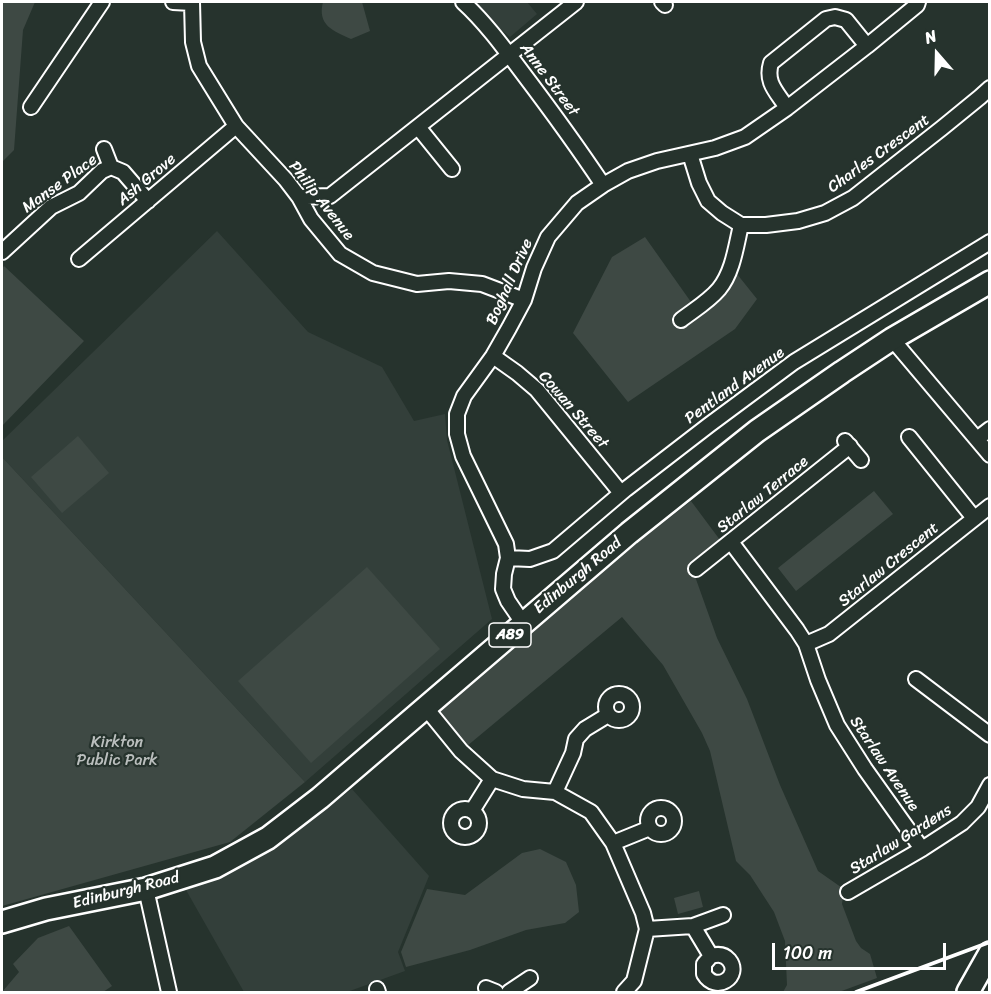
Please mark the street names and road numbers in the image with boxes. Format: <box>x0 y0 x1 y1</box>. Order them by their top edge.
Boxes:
street label: Anne Street <box>515 40 583 120</box>
street label: Charles Crescent <box>824 111 934 197</box>
street label: Manse Place <box>19 150 101 218</box>
street label: Ash Grove <box>114 150 180 210</box>
street label: Philip Avenue <box>284 158 358 244</box>
street label: Boghall Drive <box>482 236 538 328</box>
street label: Pentland Avenue <box>681 343 789 429</box>
street label: Cowan Street <box>534 367 612 453</box>
street label: Starlaw Terrace <box>713 452 813 538</box>
street label: Starlaw Crescent <box>835 519 943 611</box>
street label: Edinburgh Road <box>530 534 626 618</box>
road number: A89 <box>489 623 531 647</box>
street label: Starlaw Avenue <box>845 713 923 815</box>
street label: Starlaw Gardens <box>846 801 956 879</box>
street label: Edinburgh Road <box>71 869 181 913</box>

